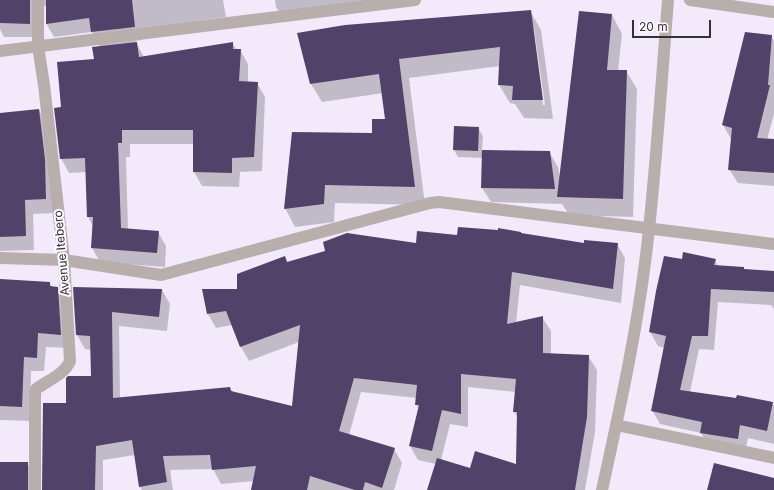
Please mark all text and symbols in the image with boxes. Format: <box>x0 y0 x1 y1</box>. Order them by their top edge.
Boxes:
scale bar <box>634 12 713 38</box>
text: 20 m <box>639 19 668 34</box>
street label: Avenue Itebero <box>51 210 73 296</box>

